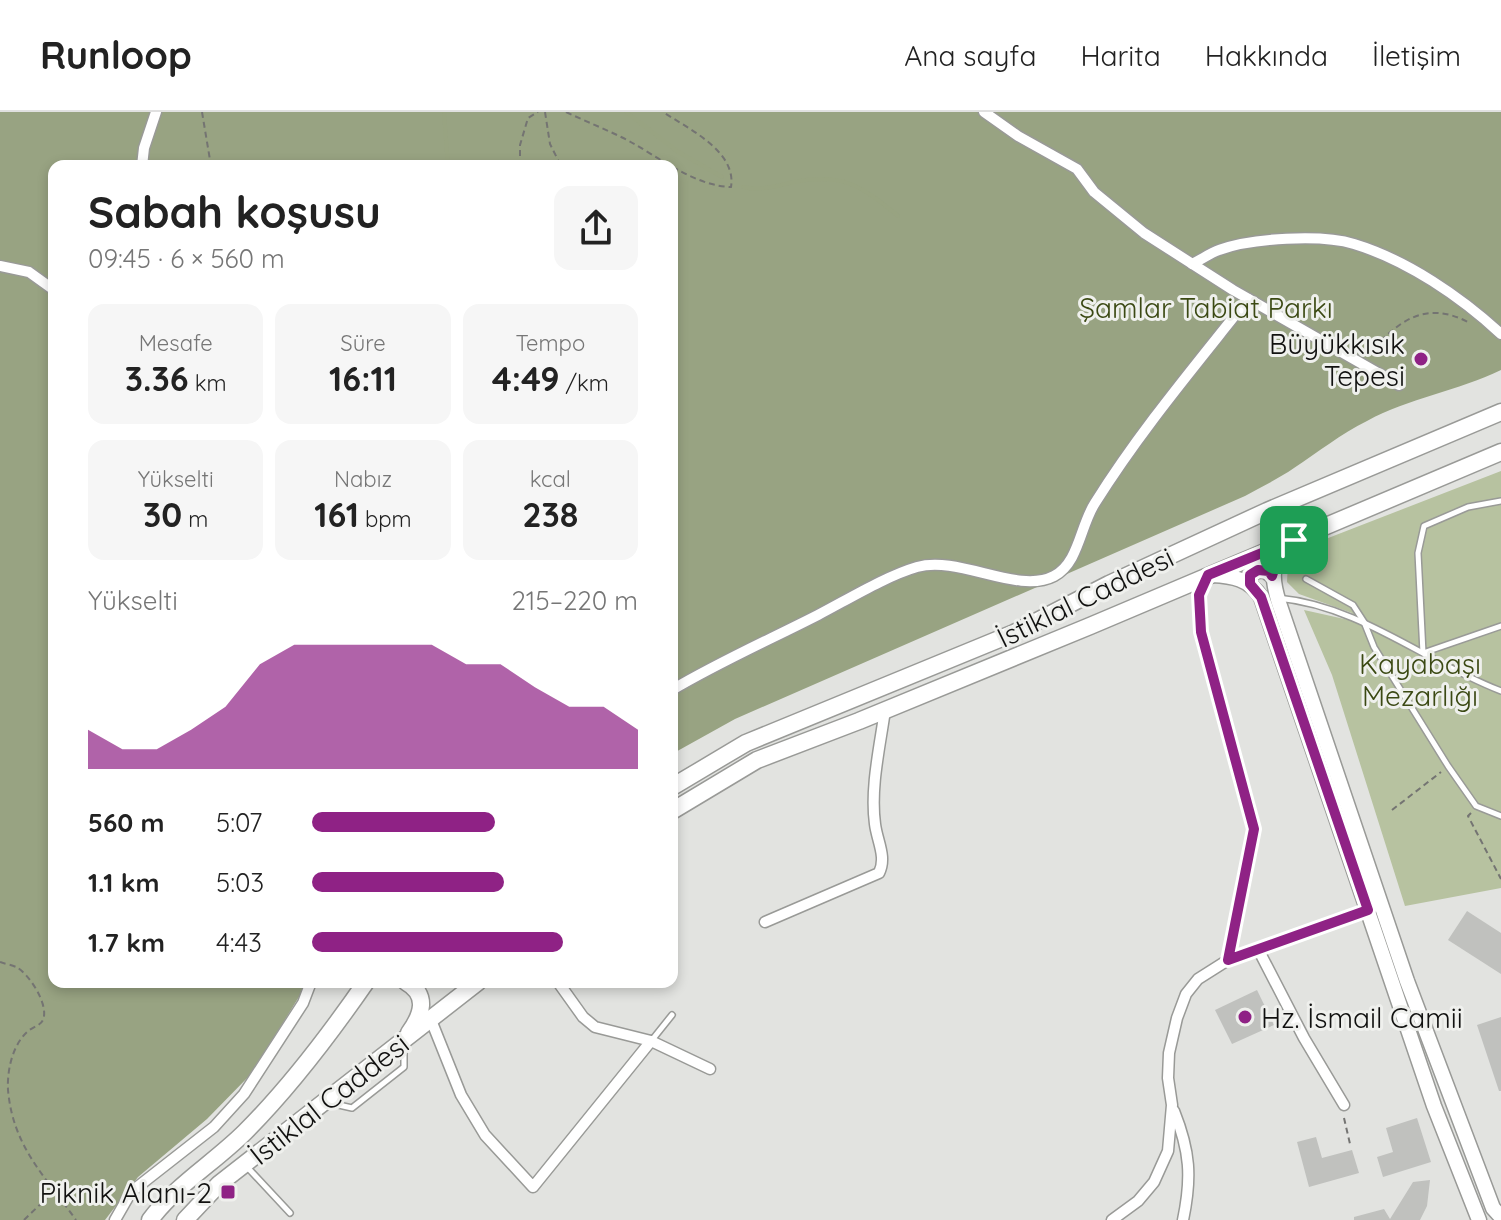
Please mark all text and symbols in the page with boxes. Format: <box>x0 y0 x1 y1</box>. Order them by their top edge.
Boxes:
text: Runloop <box>40 31 192 79</box>
text: Ana sayfa <box>904 38 1036 73</box>
text: Harita <box>1080 38 1161 73</box>
text: Hakkında <box>1205 38 1328 73</box>
text: İletişim <box>1372 38 1461 73</box>
text: Sabah koşusu <box>88 184 381 239</box>
button: share <box>554 186 638 270</box>
text: 09:45 · 6 × 560 m <box>88 242 285 275</box>
park label: Şamlar Tabiat Parkı <box>1079 290 1333 325</box>
place label: Büyükkısık Tepesi <box>1269 326 1405 393</box>
text: Mesafe <box>139 329 213 357</box>
text: Süre <box>340 329 386 357</box>
text: Tempo <box>515 329 585 357</box>
marker: Büyükkısık Tepesi <box>1412 350 1430 368</box>
text: 3.36 <box>125 357 189 400</box>
text: 16:11 <box>329 357 397 400</box>
text: 4:49 <box>492 357 560 400</box>
text: km <box>189 369 226 397</box>
text: /km <box>560 369 609 397</box>
text: Yükselti <box>138 465 214 493</box>
text: Nabız <box>334 465 392 493</box>
text: kcal <box>530 465 571 493</box>
text: 30 <box>143 493 182 536</box>
text: 161 <box>314 493 359 536</box>
text: 238 <box>522 493 578 536</box>
text: m <box>182 505 208 533</box>
text: bpm <box>359 505 412 533</box>
pin <box>1260 506 1328 574</box>
icon: arrive <box>1272 518 1316 562</box>
street label: İstiklal Caddesi <box>991 539 1179 655</box>
text: Yükselti <box>88 584 178 617</box>
text: 215–220 m <box>511 584 638 617</box>
park label: Kayabaşı Mezarlığı <box>1359 646 1481 713</box>
text: 560 m <box>88 806 165 839</box>
text: 5:07 <box>216 806 262 839</box>
text: 1.1 km <box>88 866 159 899</box>
text: 5:03 <box>216 866 264 899</box>
text: 1.7 km <box>88 926 165 959</box>
text: 4:43 <box>216 926 262 959</box>
place label: Hz. İsmail Camii <box>1261 1000 1463 1035</box>
marker: Hz. İsmail Camii <box>1236 1008 1254 1026</box>
street label: İstiklal Caddesi <box>243 1026 415 1172</box>
place label: Piknik Alanı-2 <box>39 1175 212 1210</box>
marker: Piknik Alanı-2 <box>219 1183 237 1201</box>

